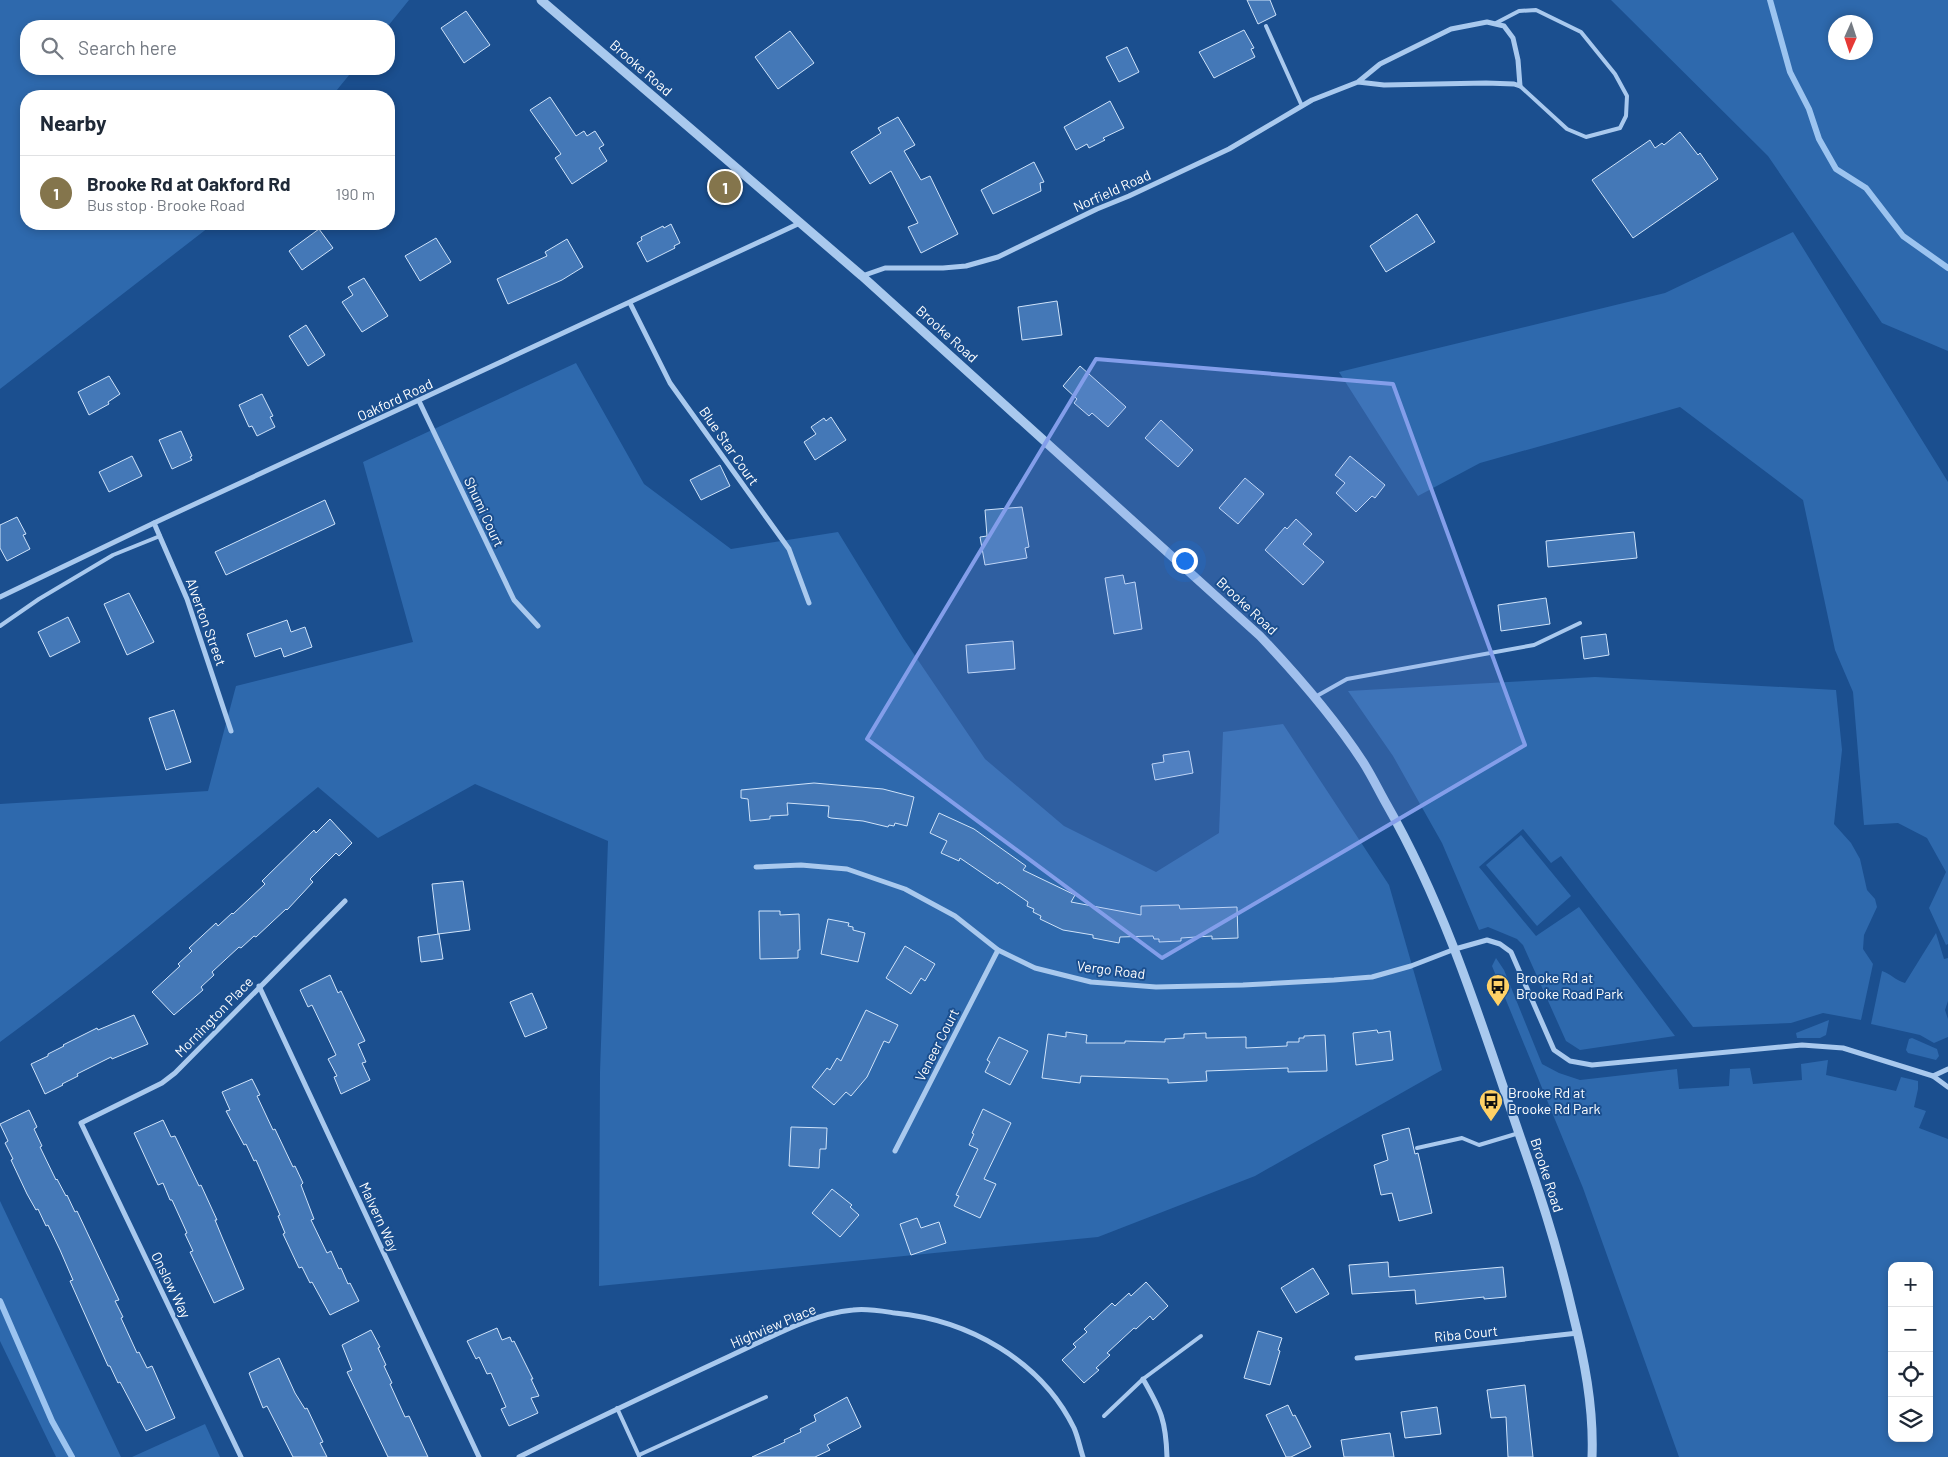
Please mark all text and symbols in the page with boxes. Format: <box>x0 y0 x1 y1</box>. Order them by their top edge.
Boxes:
north arrow <box>1828 15 1873 60</box>
search box <box>20 20 395 75</box>
icon: search <box>38 34 66 62</box>
text: Search here <box>78 36 177 59</box>
street label: Brooke Road <box>607 36 676 99</box>
text: Nearby <box>40 110 106 135</box>
street label: Norfield Road <box>1070 166 1153 215</box>
pin: 1 <box>709 168 741 206</box>
text: Brooke Rd at Oakford Rd <box>87 172 290 195</box>
text: 1 <box>53 184 59 203</box>
text: 190 m <box>336 184 375 203</box>
text: Bus stop · Brooke Road <box>87 195 245 214</box>
street label: Brooke Road <box>913 302 982 366</box>
street label: Oakford Road <box>354 375 435 424</box>
street label: Blue Star Court <box>696 403 763 488</box>
street label: Shumi Court <box>461 474 508 549</box>
your location <box>1172 548 1198 574</box>
street label: Brooke Road <box>1213 573 1281 638</box>
street label: Alverton Street <box>183 576 230 668</box>
street label: Vergo Road <box>1076 957 1146 982</box>
place label: Brooke Rd at Brooke Road Park <box>1516 969 1623 1002</box>
street label: Mornington Place <box>171 973 256 1060</box>
bus stop icon: Brooke Rd at Brooke Road Park <box>1485 973 1511 1007</box>
street label: Veneer Court <box>911 1006 962 1084</box>
place label: Brooke Rd at Brooke Rd Park <box>1508 1084 1601 1117</box>
bus stop icon: Brooke Rd at Brooke Rd Park <box>1478 1088 1504 1122</box>
street label: Brooke Road <box>1527 1136 1567 1214</box>
street label: Malvern Way <box>356 1179 403 1255</box>
street label: Onslow Way <box>148 1249 195 1321</box>
map controls <box>1888 1262 1933 1442</box>
button: + <box>1888 1262 1933 1307</box>
street label: Highview Place <box>727 1300 818 1351</box>
button: − <box>1888 1307 1933 1352</box>
street label: Riba Court <box>1433 1322 1499 1345</box>
button: locate <box>1888 1352 1933 1397</box>
button: layers <box>1888 1397 1933 1442</box>

